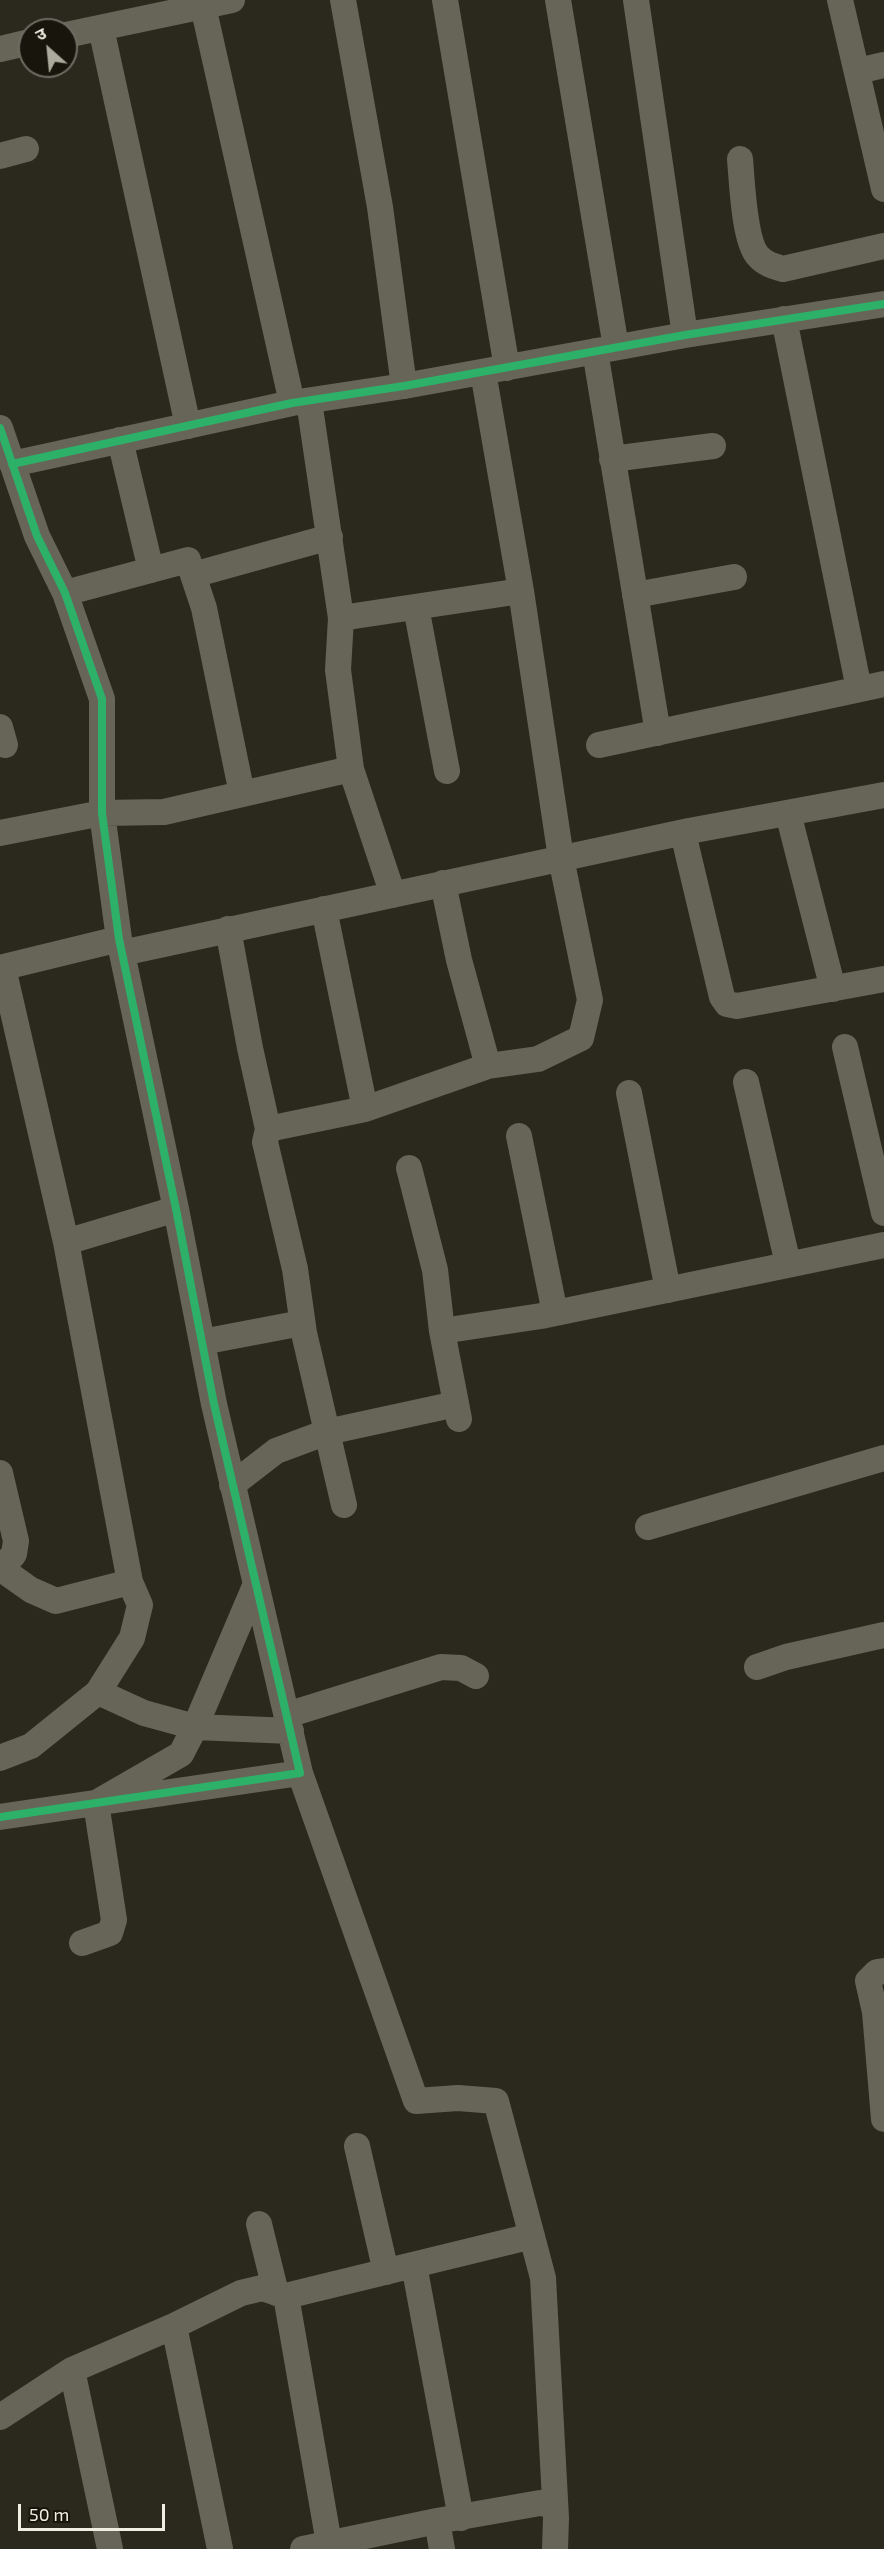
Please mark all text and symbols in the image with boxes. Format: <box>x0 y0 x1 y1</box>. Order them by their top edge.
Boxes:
north arrow <box>18 18 78 78</box>
text: उ <box>32 23 49 44</box>
scale bar <box>21 2492 168 2530</box>
text: 50 m <box>29 2503 69 2525</box>

